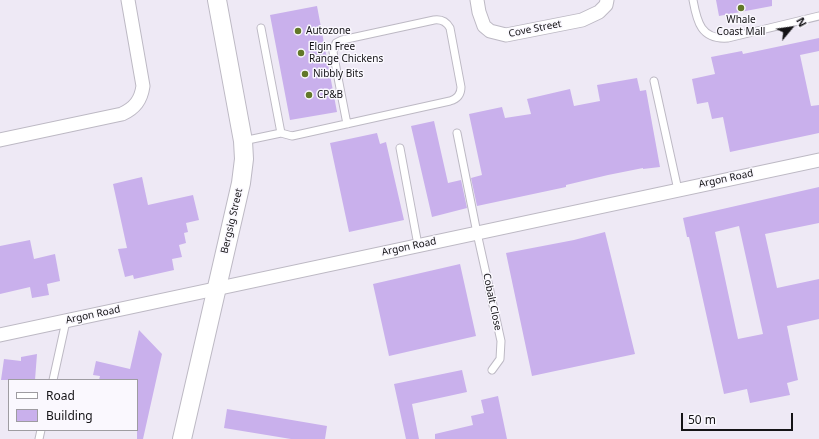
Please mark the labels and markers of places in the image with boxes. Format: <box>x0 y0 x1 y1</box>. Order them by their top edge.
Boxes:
marker: Whale Coast Mall <box>736 3 746 13</box>
place label: Whale Coast Mall <box>717 14 765 38</box>
place label: Autozone <box>306 25 351 37</box>
marker: Autozone <box>293 26 303 36</box>
place label: Elgin Free Range Chickens <box>309 41 383 64</box>
marker: Elgin Free Range Chickens <box>296 48 306 58</box>
place label: Nibbly Bits <box>313 68 363 80</box>
marker: Nibbly Bits <box>300 69 310 79</box>
place label: CP&B <box>317 89 343 101</box>
marker: CP&B <box>304 90 314 100</box>

